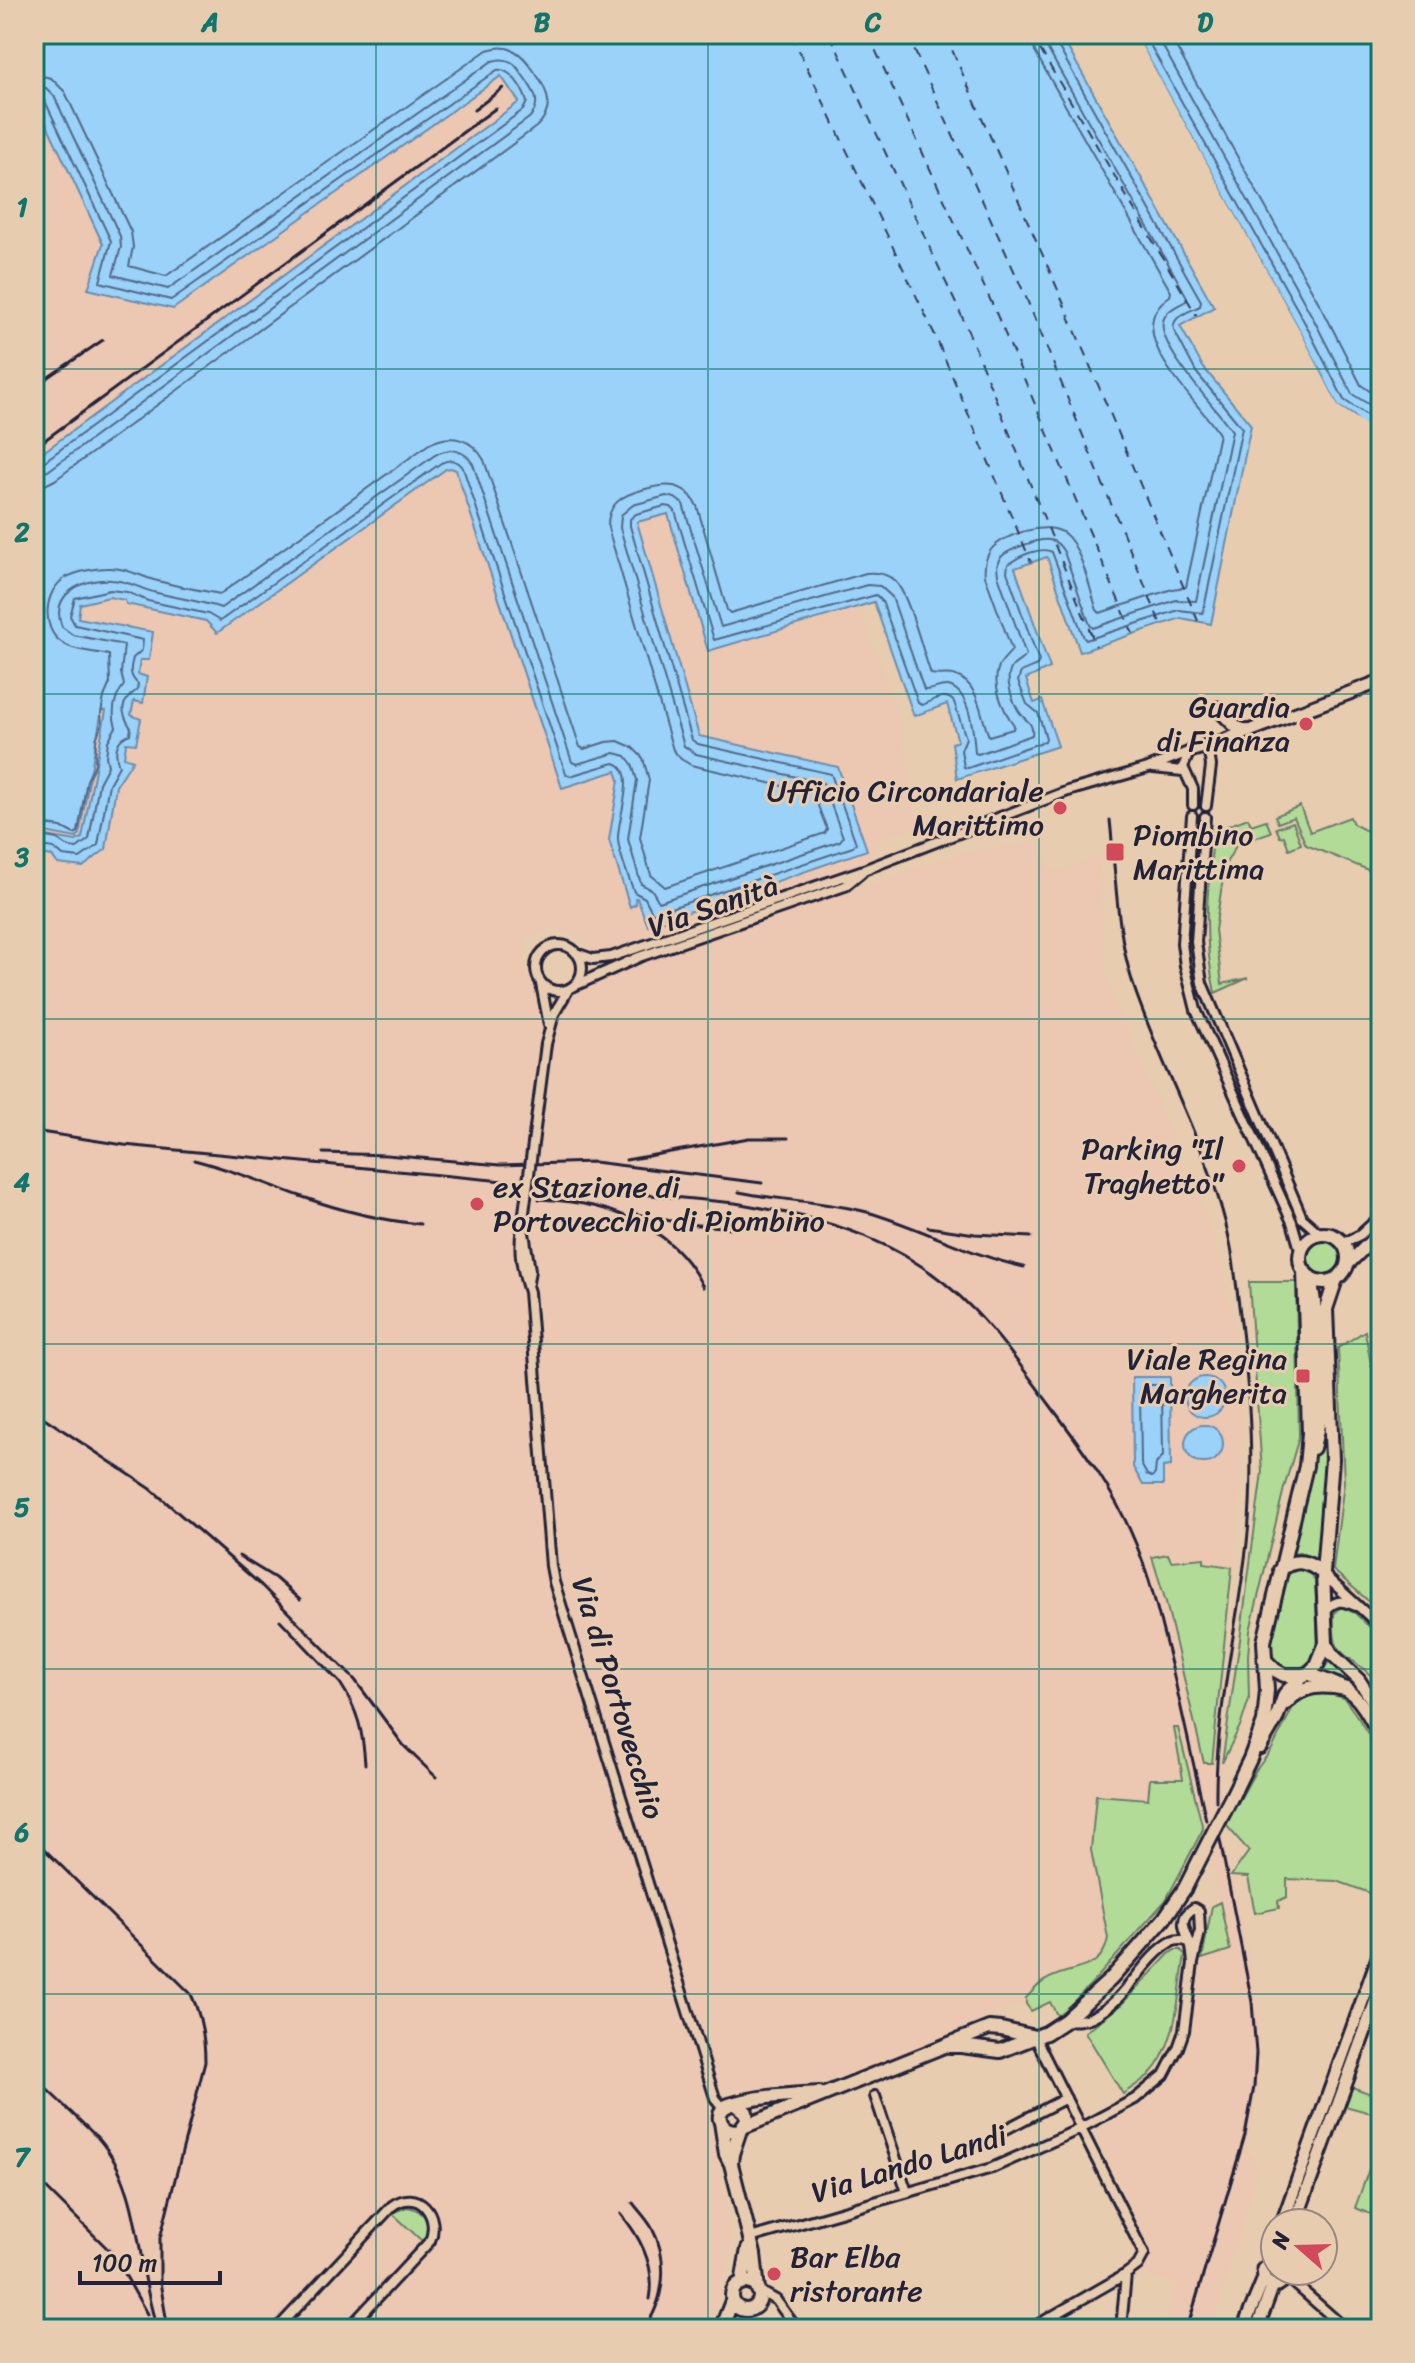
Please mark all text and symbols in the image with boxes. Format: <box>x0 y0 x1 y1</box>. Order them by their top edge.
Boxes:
text: A <box>200 0 219 45</box>
text: B <box>534 0 551 45</box>
text: C <box>864 0 882 45</box>
text: D <box>1197 0 1213 45</box>
text: 1 <box>16 184 28 230</box>
text: 2 <box>13 509 30 555</box>
place label: Guardia di Finanza <box>1157 680 1290 768</box>
marker: Guardia di Finanza <box>1297 715 1315 733</box>
place label: Ufficio Circondariale Marittimo <box>767 764 1044 852</box>
marker: Ufficio Circondariale Marittimo <box>1051 799 1069 817</box>
place label: Piombino Marittima <box>1133 808 1264 896</box>
text: 3 <box>14 834 30 880</box>
marker: Piombino Marittima <box>1104 841 1126 863</box>
street label: Via Sanità <box>640 858 786 954</box>
place label: Parking "Il Traghetto" <box>1081 1122 1225 1210</box>
marker: Parking "Il Traghetto" <box>1230 1157 1248 1175</box>
text: 4 <box>14 1159 30 1205</box>
place label: ex Stazione di Portovecchio di Piombino <box>493 1160 825 1248</box>
marker: ex Stazione di Portovecchio di Piombino <box>468 1195 486 1213</box>
place label: Viale Regina Margherita <box>1127 1332 1287 1420</box>
marker: Viale Regina Margherita <box>1294 1367 1312 1385</box>
text: 5 <box>14 1484 30 1530</box>
street label: Via di Portovecchio <box>555 1570 681 1826</box>
text: 6 <box>14 1809 30 1855</box>
street label: Via Lando Landi <box>804 2108 1014 2219</box>
text: 7 <box>15 2134 32 2180</box>
north arrow <box>1259 2207 1339 2287</box>
text: N <box>1259 2226 1302 2255</box>
place label: Bar Elba ristorante <box>790 2230 923 2318</box>
scale bar <box>80 2235 220 2285</box>
text: 100 m <box>92 2242 157 2284</box>
marker: Bar Elba ristorante <box>765 2265 783 2283</box>

